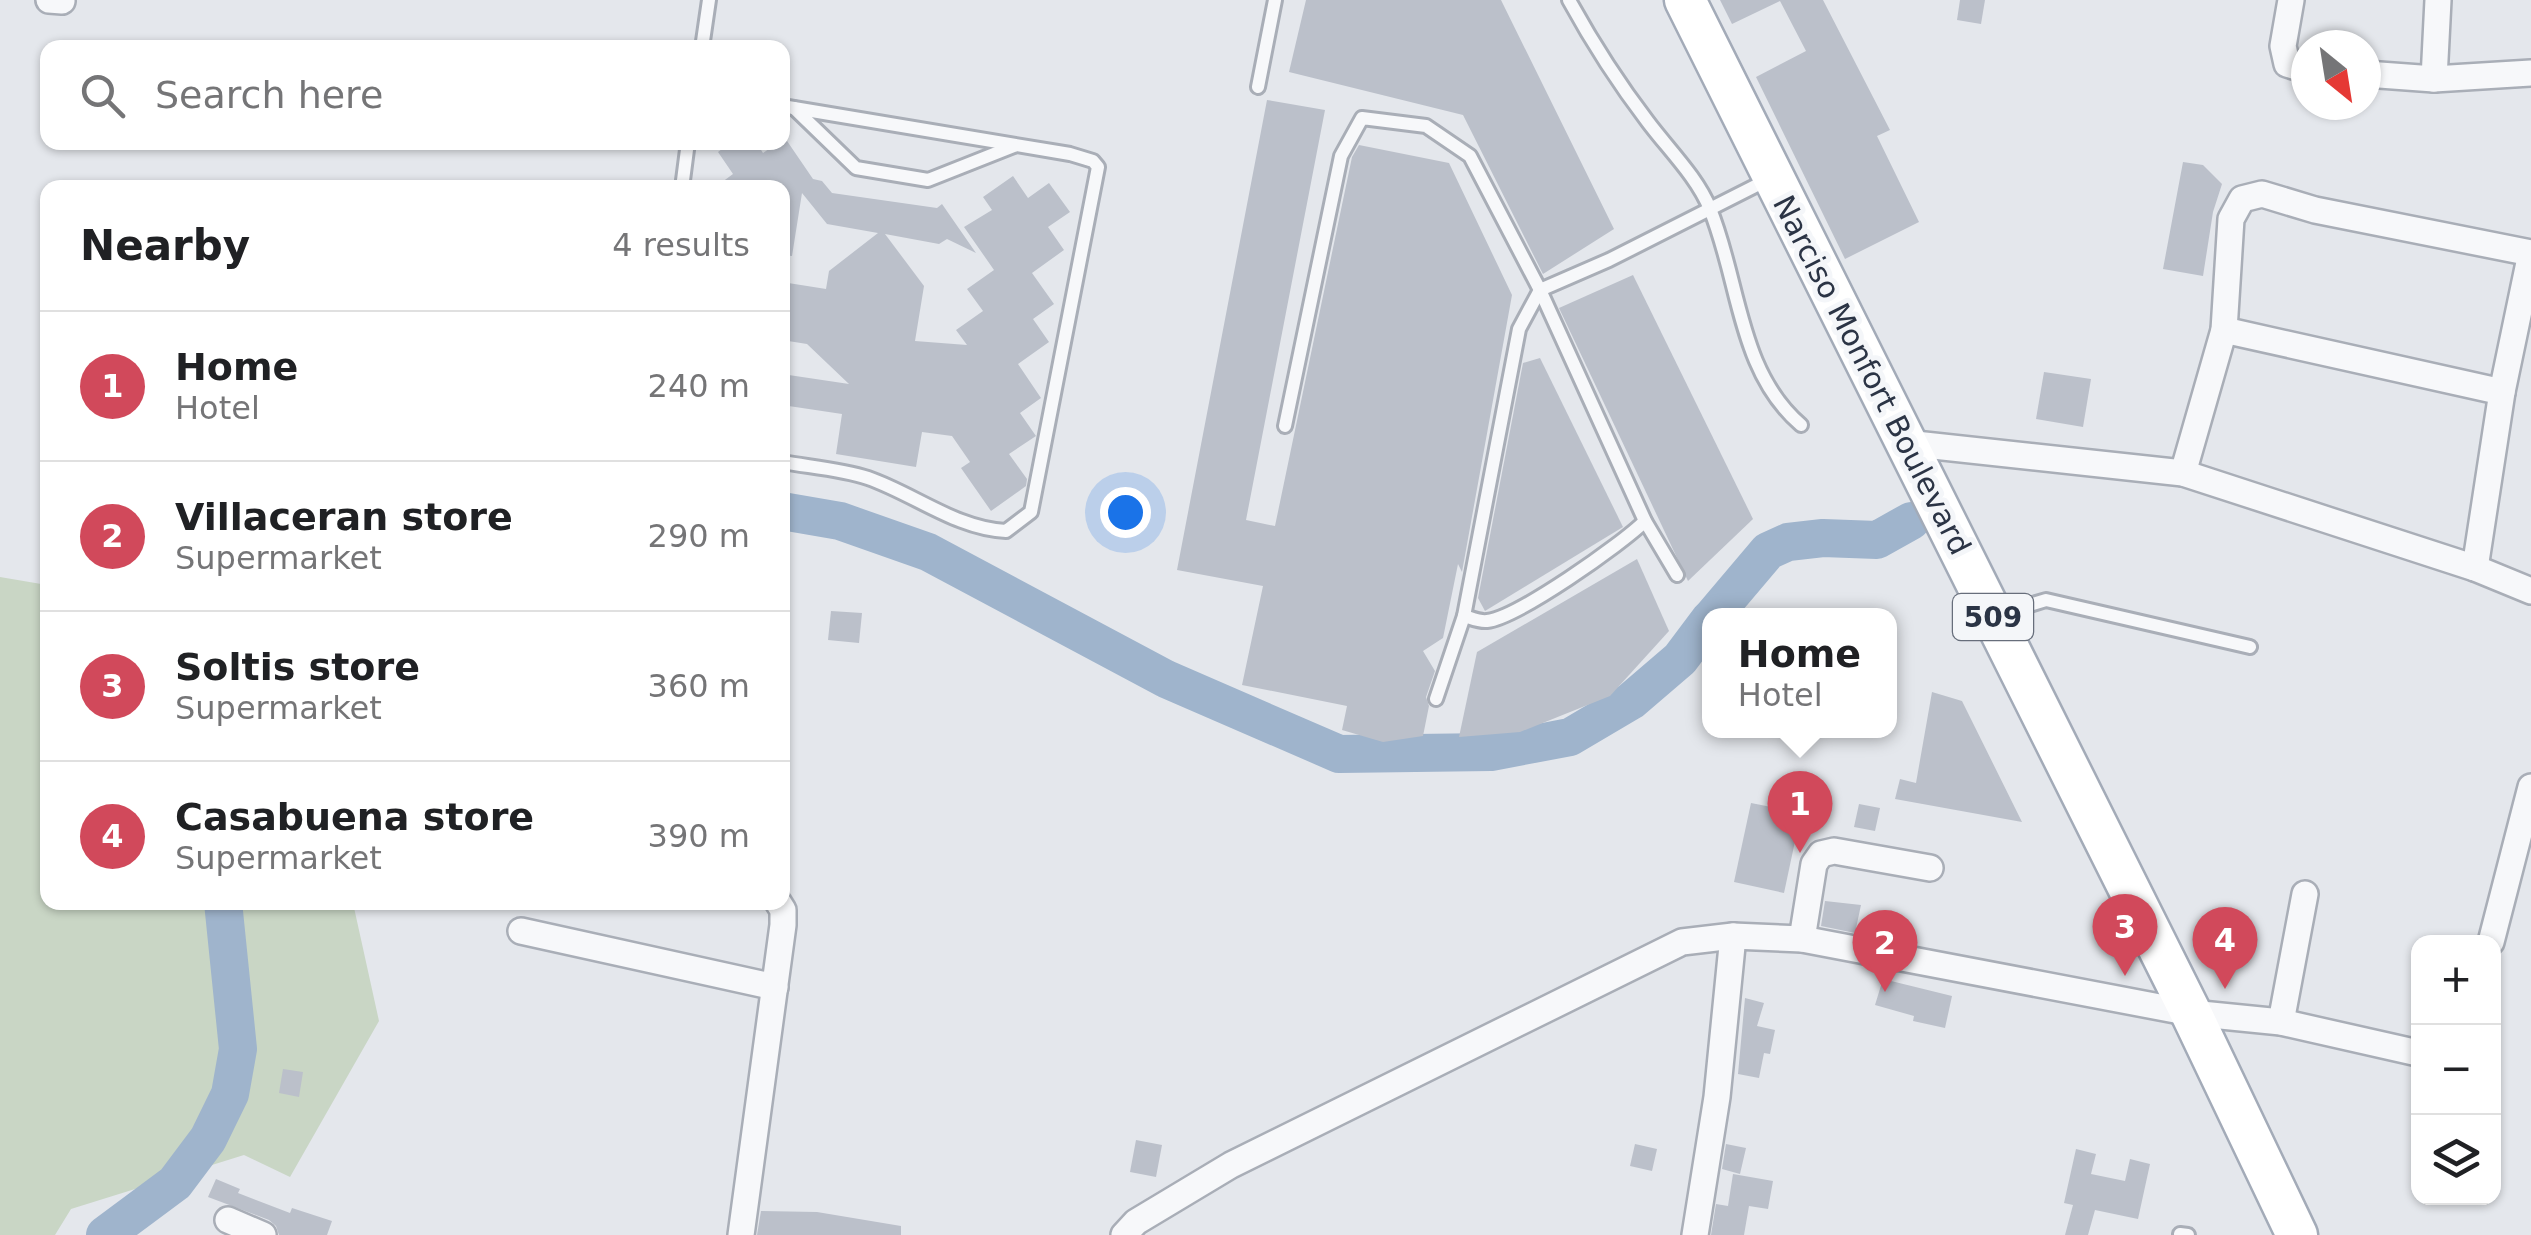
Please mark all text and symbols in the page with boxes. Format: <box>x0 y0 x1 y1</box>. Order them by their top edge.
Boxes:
north arrow <box>2291 30 2381 120</box>
search box <box>40 40 790 150</box>
icon: search <box>75 68 130 123</box>
text: Search here <box>155 73 383 117</box>
street label: Narciso Monfort Boulevard <box>1766 190 1978 560</box>
text: Nearby <box>80 221 250 270</box>
text: 4 results <box>612 226 750 264</box>
text: Home <box>175 345 298 389</box>
text: 1 <box>101 367 124 405</box>
text: 240 m <box>648 367 750 405</box>
text: Hotel <box>175 389 260 427</box>
your location <box>1100 487 1151 538</box>
text: Villaceran store <box>175 495 513 539</box>
text: 2 <box>101 517 124 555</box>
text: 290 m <box>648 517 750 555</box>
text: Supermarket <box>175 539 382 577</box>
road number: 509 <box>1953 594 2033 640</box>
popup <box>1702 608 1897 738</box>
text: Home <box>1738 632 1861 676</box>
text: Soltis store <box>175 645 420 689</box>
text: 3 <box>101 667 124 705</box>
text: 360 m <box>648 667 750 705</box>
text: Hotel <box>1738 676 1823 714</box>
text: Supermarket <box>175 689 382 727</box>
pin: 1 <box>1768 770 1832 853</box>
text: Casabuena store <box>175 795 534 839</box>
text: 4 <box>101 817 124 855</box>
text: 390 m <box>648 817 750 855</box>
text: Supermarket <box>175 839 382 877</box>
pin: 3 <box>2092 894 2158 976</box>
pin: 4 <box>2192 906 2258 989</box>
pin: 2 <box>1852 910 1918 992</box>
map controls <box>2411 935 2501 1205</box>
button: + <box>2411 935 2501 1025</box>
button: − <box>2411 1025 2501 1115</box>
button: layers <box>2411 1115 2501 1205</box>

